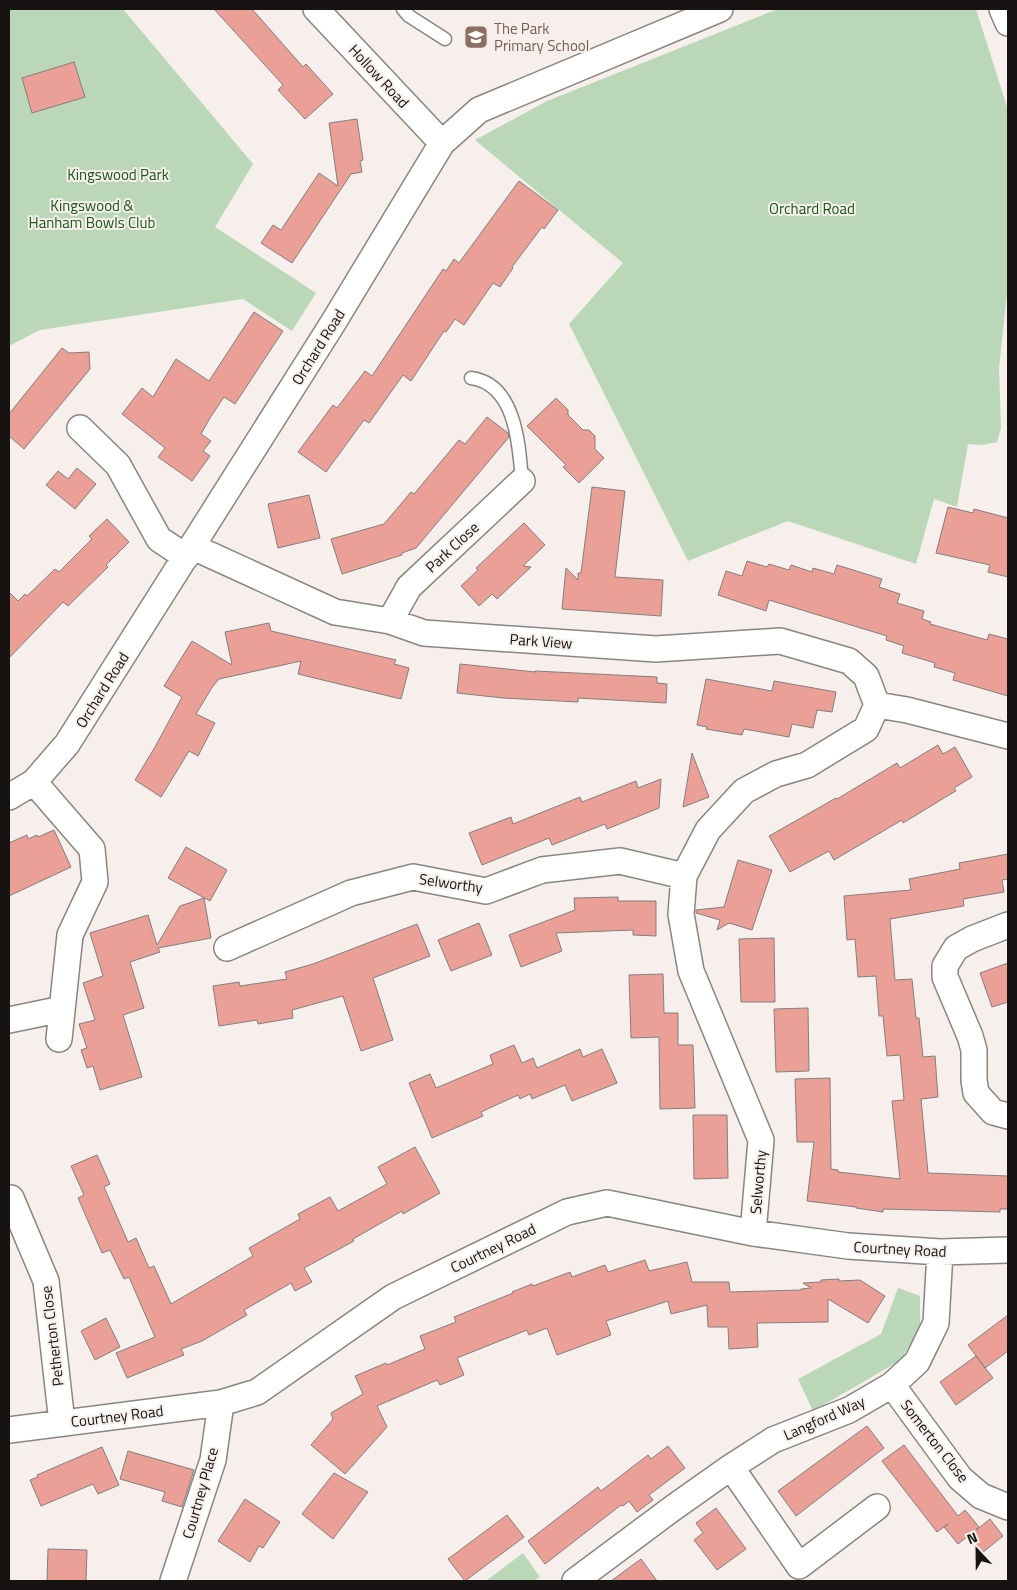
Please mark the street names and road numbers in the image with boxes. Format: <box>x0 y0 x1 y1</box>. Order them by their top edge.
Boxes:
street label: Hollow Road <box>343 39 415 113</box>
street label: Orchard Road <box>286 305 350 389</box>
street label: Park Close <box>420 516 484 578</box>
street label: Park View <box>509 627 573 655</box>
street label: Orchard Road <box>70 648 134 732</box>
street label: Selworthy <box>418 867 484 899</box>
street label: Selworthy <box>744 1149 772 1215</box>
street label: Courtney Road <box>446 1217 540 1279</box>
street label: Courtney Road <box>853 1235 947 1263</box>
street label: Petherton Close <box>34 1284 70 1388</box>
street label: Langford Way <box>779 1390 869 1446</box>
street label: Somerton Close <box>895 1395 975 1487</box>
street label: Courtney Road <box>70 1399 164 1433</box>
street label: Courtney Place <box>176 1445 224 1541</box>

